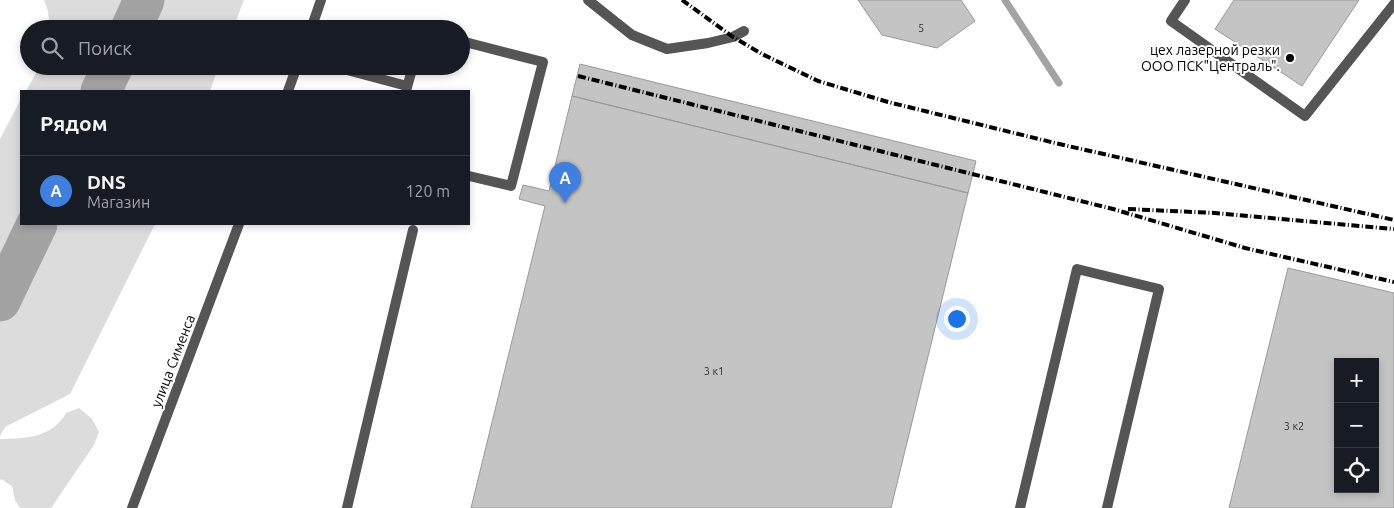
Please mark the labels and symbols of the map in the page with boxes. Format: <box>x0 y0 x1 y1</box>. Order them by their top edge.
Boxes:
house number: 5 <box>918 22 924 34</box>
place label: цех лазерной резки ООО ПСК"Централь". <box>1141 42 1280 74</box>
marker: цех лазерной резки ООО ПСК"Централь". <box>1284 52 1296 64</box>
pin: A <box>549 162 581 203</box>
your location <box>944 306 970 332</box>
street label: улица Сименса <box>148 312 198 410</box>
house number: 3 к1 <box>704 365 724 377</box>
house number: 3 к2 <box>1284 420 1304 432</box>

